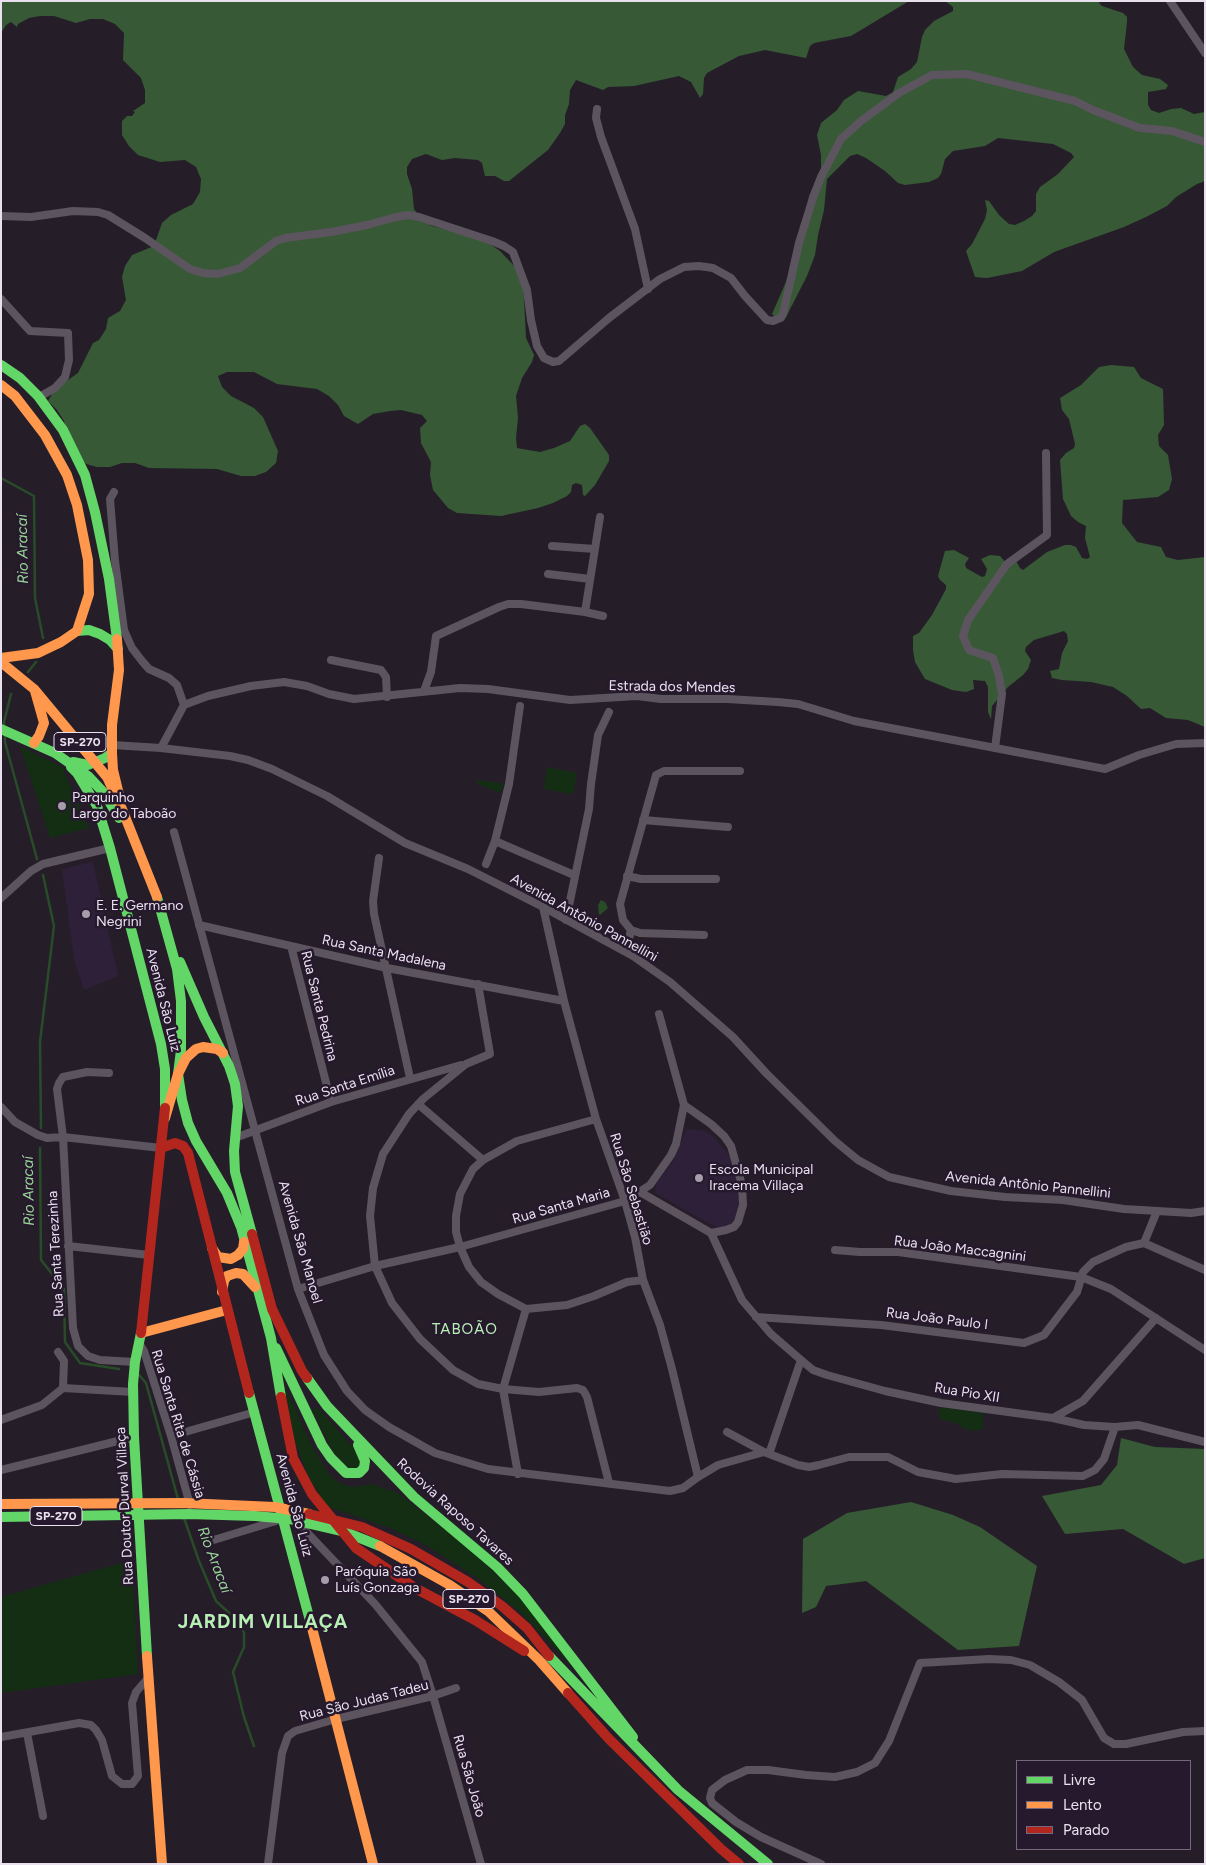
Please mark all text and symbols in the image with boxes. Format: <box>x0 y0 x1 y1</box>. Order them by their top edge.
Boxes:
water label: Rio Aracaí <box>13 514 33 584</box>
street label: Estrada dos Mendes <box>608 677 736 697</box>
road number: SP-270 <box>54 732 106 752</box>
place label: Parquinho Largo do Taboão <box>72 790 176 822</box>
marker: Parquinho Largo do Taboão <box>56 800 68 812</box>
street label: Avenida Antônio Pannellini <box>507 870 661 966</box>
place label: E. E. Germano Negrini <box>96 898 183 930</box>
marker: E. E. Germano Negrini <box>80 908 92 920</box>
street label: Rua Santa Madalena <box>320 932 448 974</box>
street label: Avenida São Luiz <box>142 946 184 1054</box>
street label: Rua Santa Pedrina <box>297 949 341 1063</box>
street label: Rua Santa Emília <box>293 1062 397 1110</box>
street label: Rua São Sebastião <box>606 1131 656 1247</box>
water label: Rio Aracaí <box>19 1156 39 1226</box>
place label: Escola Municipal Iracema Villaça <box>709 1162 813 1194</box>
street label: Avenida Antônio Pannellini <box>945 1168 1111 1202</box>
marker: Escola Municipal Iracema Villaça <box>693 1172 705 1184</box>
street label: Avenida São Manoel <box>274 1179 326 1305</box>
street label: Rua Santa Maria <box>510 1184 612 1228</box>
street label: Rua Santa Terezinha <box>44 1190 68 1318</box>
street label: Rua João Maccagnini <box>893 1233 1027 1265</box>
street label: Rua João Paulo I <box>885 1304 989 1334</box>
district label: TABOÃO <box>431 1321 499 1339</box>
street label: Rua Santa Rita de Cássia <box>147 1348 209 1500</box>
street label: Rua Pio XII <box>933 1380 1001 1406</box>
street label: Rua Doutor Durval Villaça <box>112 1427 138 1585</box>
street label: Avenida São Luiz <box>272 1451 316 1559</box>
street label: Rodovia Raposo Tavares <box>393 1455 517 1569</box>
road number: SP-270 <box>30 1506 82 1525</box>
water label: Rio Aracaí <box>193 1524 235 1596</box>
place label: Paróquia São Luís Gonzaga <box>335 1564 419 1596</box>
marker: Paróquia São Luís Gonzaga <box>319 1574 331 1586</box>
road number: SP-270 <box>443 1590 495 1608</box>
district label: JARDIM VILLAÇA <box>176 1611 350 1633</box>
street label: Rua São Judas Tadeu <box>298 1677 430 1725</box>
street label: Rua São João <box>449 1733 489 1819</box>
legend <box>1016 1760 1191 1850</box>
text: Livre <box>1063 1771 1095 1789</box>
text: Lento <box>1063 1796 1102 1814</box>
text: Parado <box>1063 1821 1109 1839</box>

